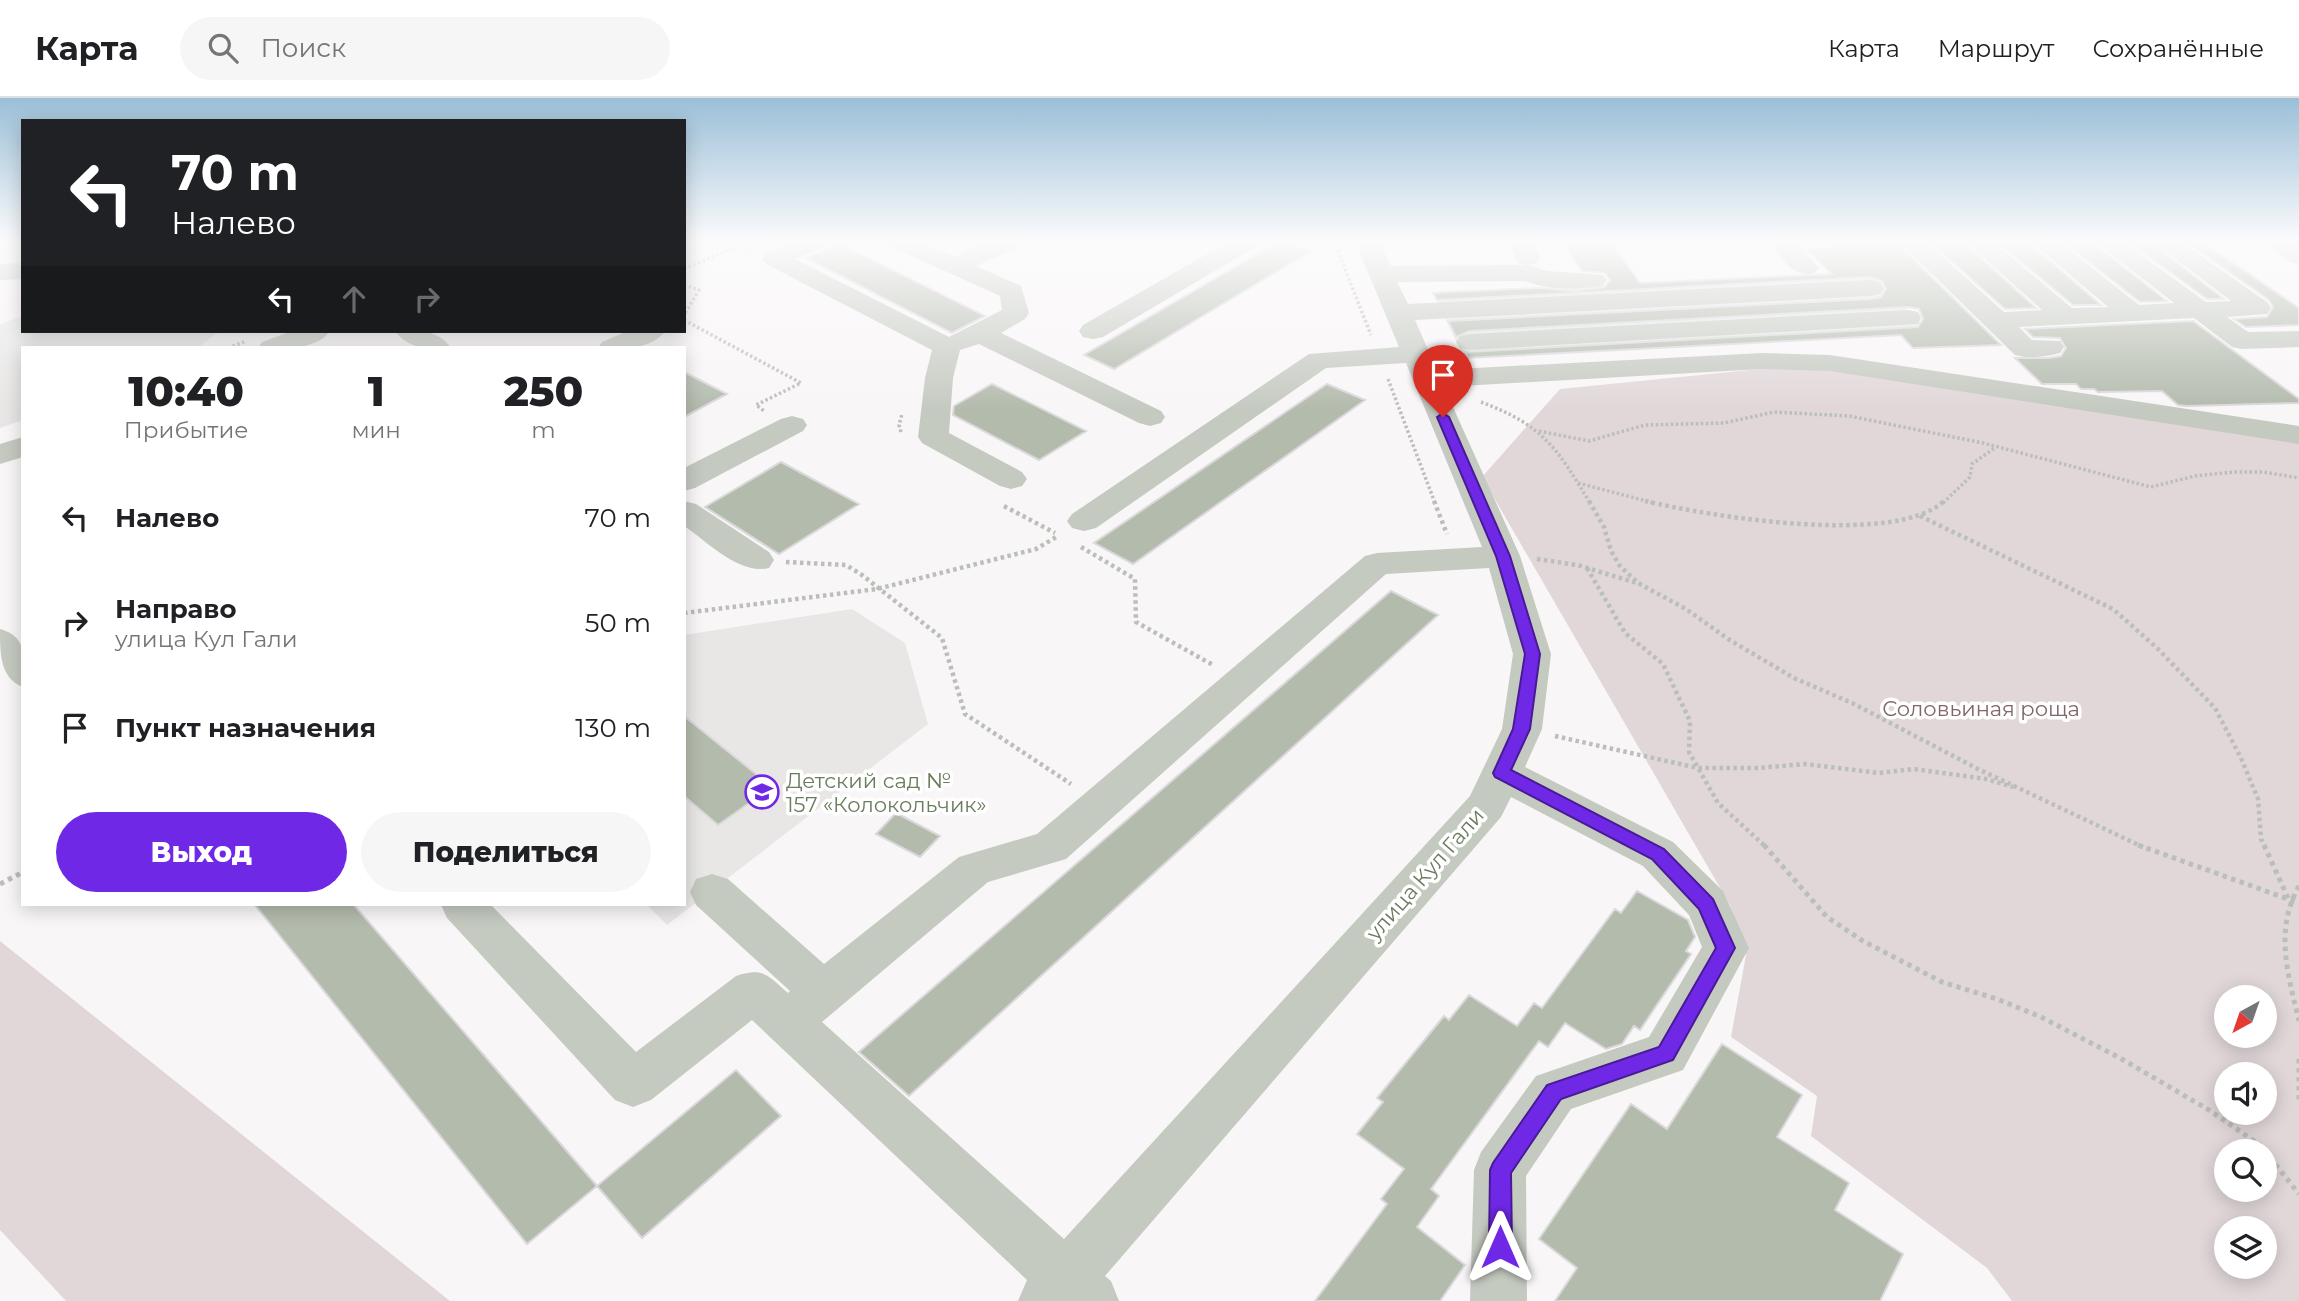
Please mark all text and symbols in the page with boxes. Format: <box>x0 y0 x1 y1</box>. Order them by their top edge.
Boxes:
search box <box>180 17 670 80</box>
text: Карта <box>35 28 138 68</box>
icon: search <box>204 29 242 67</box>
text: Поиск <box>260 32 346 64</box>
text: Карта <box>1828 34 1900 63</box>
text: Маршрут <box>1938 34 2054 63</box>
text: Сохранённые <box>2092 34 2264 63</box>
text: 70 m <box>171 143 299 202</box>
icon: left <box>56 147 147 238</box>
text: Налево <box>171 203 296 242</box>
icon: left <box>262 280 300 318</box>
icon: ahead <box>335 280 373 318</box>
icon: right <box>408 280 446 318</box>
pin <box>1413 345 1473 417</box>
icon: arrive <box>1424 356 1462 394</box>
text: 10:40 <box>128 365 244 417</box>
text: 1 <box>368 365 385 417</box>
text: 250 <box>504 365 583 417</box>
text: Прибытие <box>124 416 249 444</box>
text: мин <box>351 416 401 444</box>
text: m <box>531 416 556 444</box>
icon: left <box>56 499 94 537</box>
text: Налево <box>115 502 219 534</box>
text: 70 m <box>585 502 651 534</box>
text: Направо <box>115 593 236 625</box>
icon: right <box>56 604 94 642</box>
text: 50 m <box>585 607 651 639</box>
text: улица Кул Гали <box>115 625 298 653</box>
park label: Соловьиная роща <box>1882 696 2080 721</box>
icon: arrive <box>56 709 94 747</box>
text: Пункт назначения <box>115 712 376 744</box>
text: 130 m <box>575 712 651 744</box>
place label: Детский сад № 157 «Колокольчик» <box>786 768 987 817</box>
school or university icon: Детский сад № 157 «Колокольчик» <box>743 773 781 811</box>
street label: улица Кул Гали <box>1360 803 1489 946</box>
button: Выход <box>56 812 347 892</box>
button: Поделиться <box>361 812 651 892</box>
north arrow <box>2214 985 2277 1048</box>
map controls <box>2214 985 2277 1279</box>
button: sound <box>2214 1062 2277 1125</box>
button: search <box>2214 1139 2277 1202</box>
position arrow <box>1463 1210 1537 1284</box>
button: layers <box>2214 1216 2277 1279</box>

